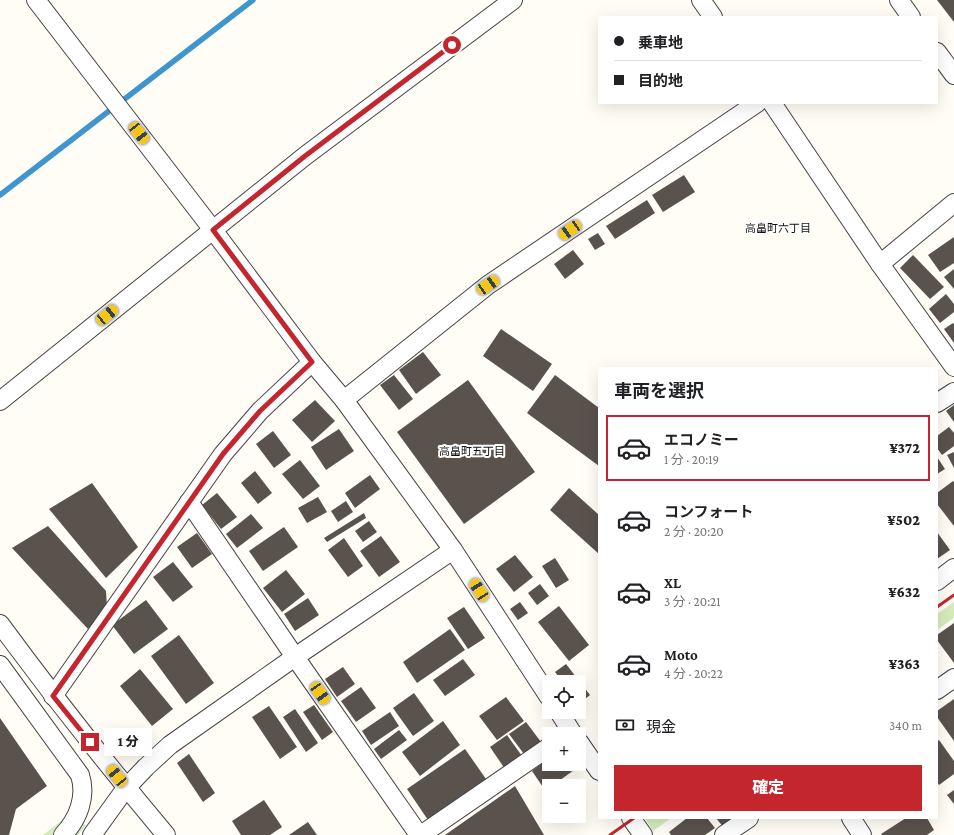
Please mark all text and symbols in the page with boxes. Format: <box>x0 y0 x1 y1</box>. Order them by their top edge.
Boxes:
text: 乗車地 <box>638 35 683 51</box>
route start <box>443 36 461 54</box>
text: 目的地 <box>638 73 683 89</box>
car <box>127 120 151 146</box>
car <box>557 218 583 242</box>
district label: 高畠町六丁目 <box>745 222 811 234</box>
car <box>475 273 501 297</box>
car <box>94 303 120 327</box>
text: 車両を選択 <box>614 381 704 401</box>
icon: car <box>616 430 652 466</box>
text: エコノミー <box>664 432 739 448</box>
text: ¥372 <box>889 440 920 456</box>
district label: 高畠町五丁目 <box>439 445 505 457</box>
text: 1 分 · 20:19 <box>664 452 719 467</box>
icon: car <box>616 502 652 538</box>
text: コンフォート <box>664 504 754 520</box>
text: ¥502 <box>887 512 920 528</box>
text: 2 分 · 20:20 <box>664 524 724 539</box>
icon: car <box>616 574 652 610</box>
text: XL <box>664 575 681 591</box>
car <box>467 577 491 603</box>
text: ¥632 <box>888 584 920 600</box>
text: 3 分 · 20:21 <box>664 594 721 609</box>
icon: car <box>616 646 652 682</box>
text: Moto <box>664 647 698 663</box>
text: ¥363 <box>889 656 920 672</box>
text: 4 分 · 20:22 <box>664 666 723 681</box>
map controls <box>542 675 586 823</box>
button: locate <box>542 675 586 719</box>
car <box>308 680 332 706</box>
icon: cash <box>614 714 636 736</box>
text: 340 m <box>889 718 922 733</box>
text: 現金 <box>646 719 676 735</box>
button: + <box>542 727 586 771</box>
callout: 1 分 <box>104 728 152 756</box>
route end <box>81 733 99 751</box>
text: 1 分 <box>118 734 138 749</box>
car <box>105 763 129 789</box>
button: 確定 <box>614 765 922 811</box>
button: − <box>542 779 586 823</box>

